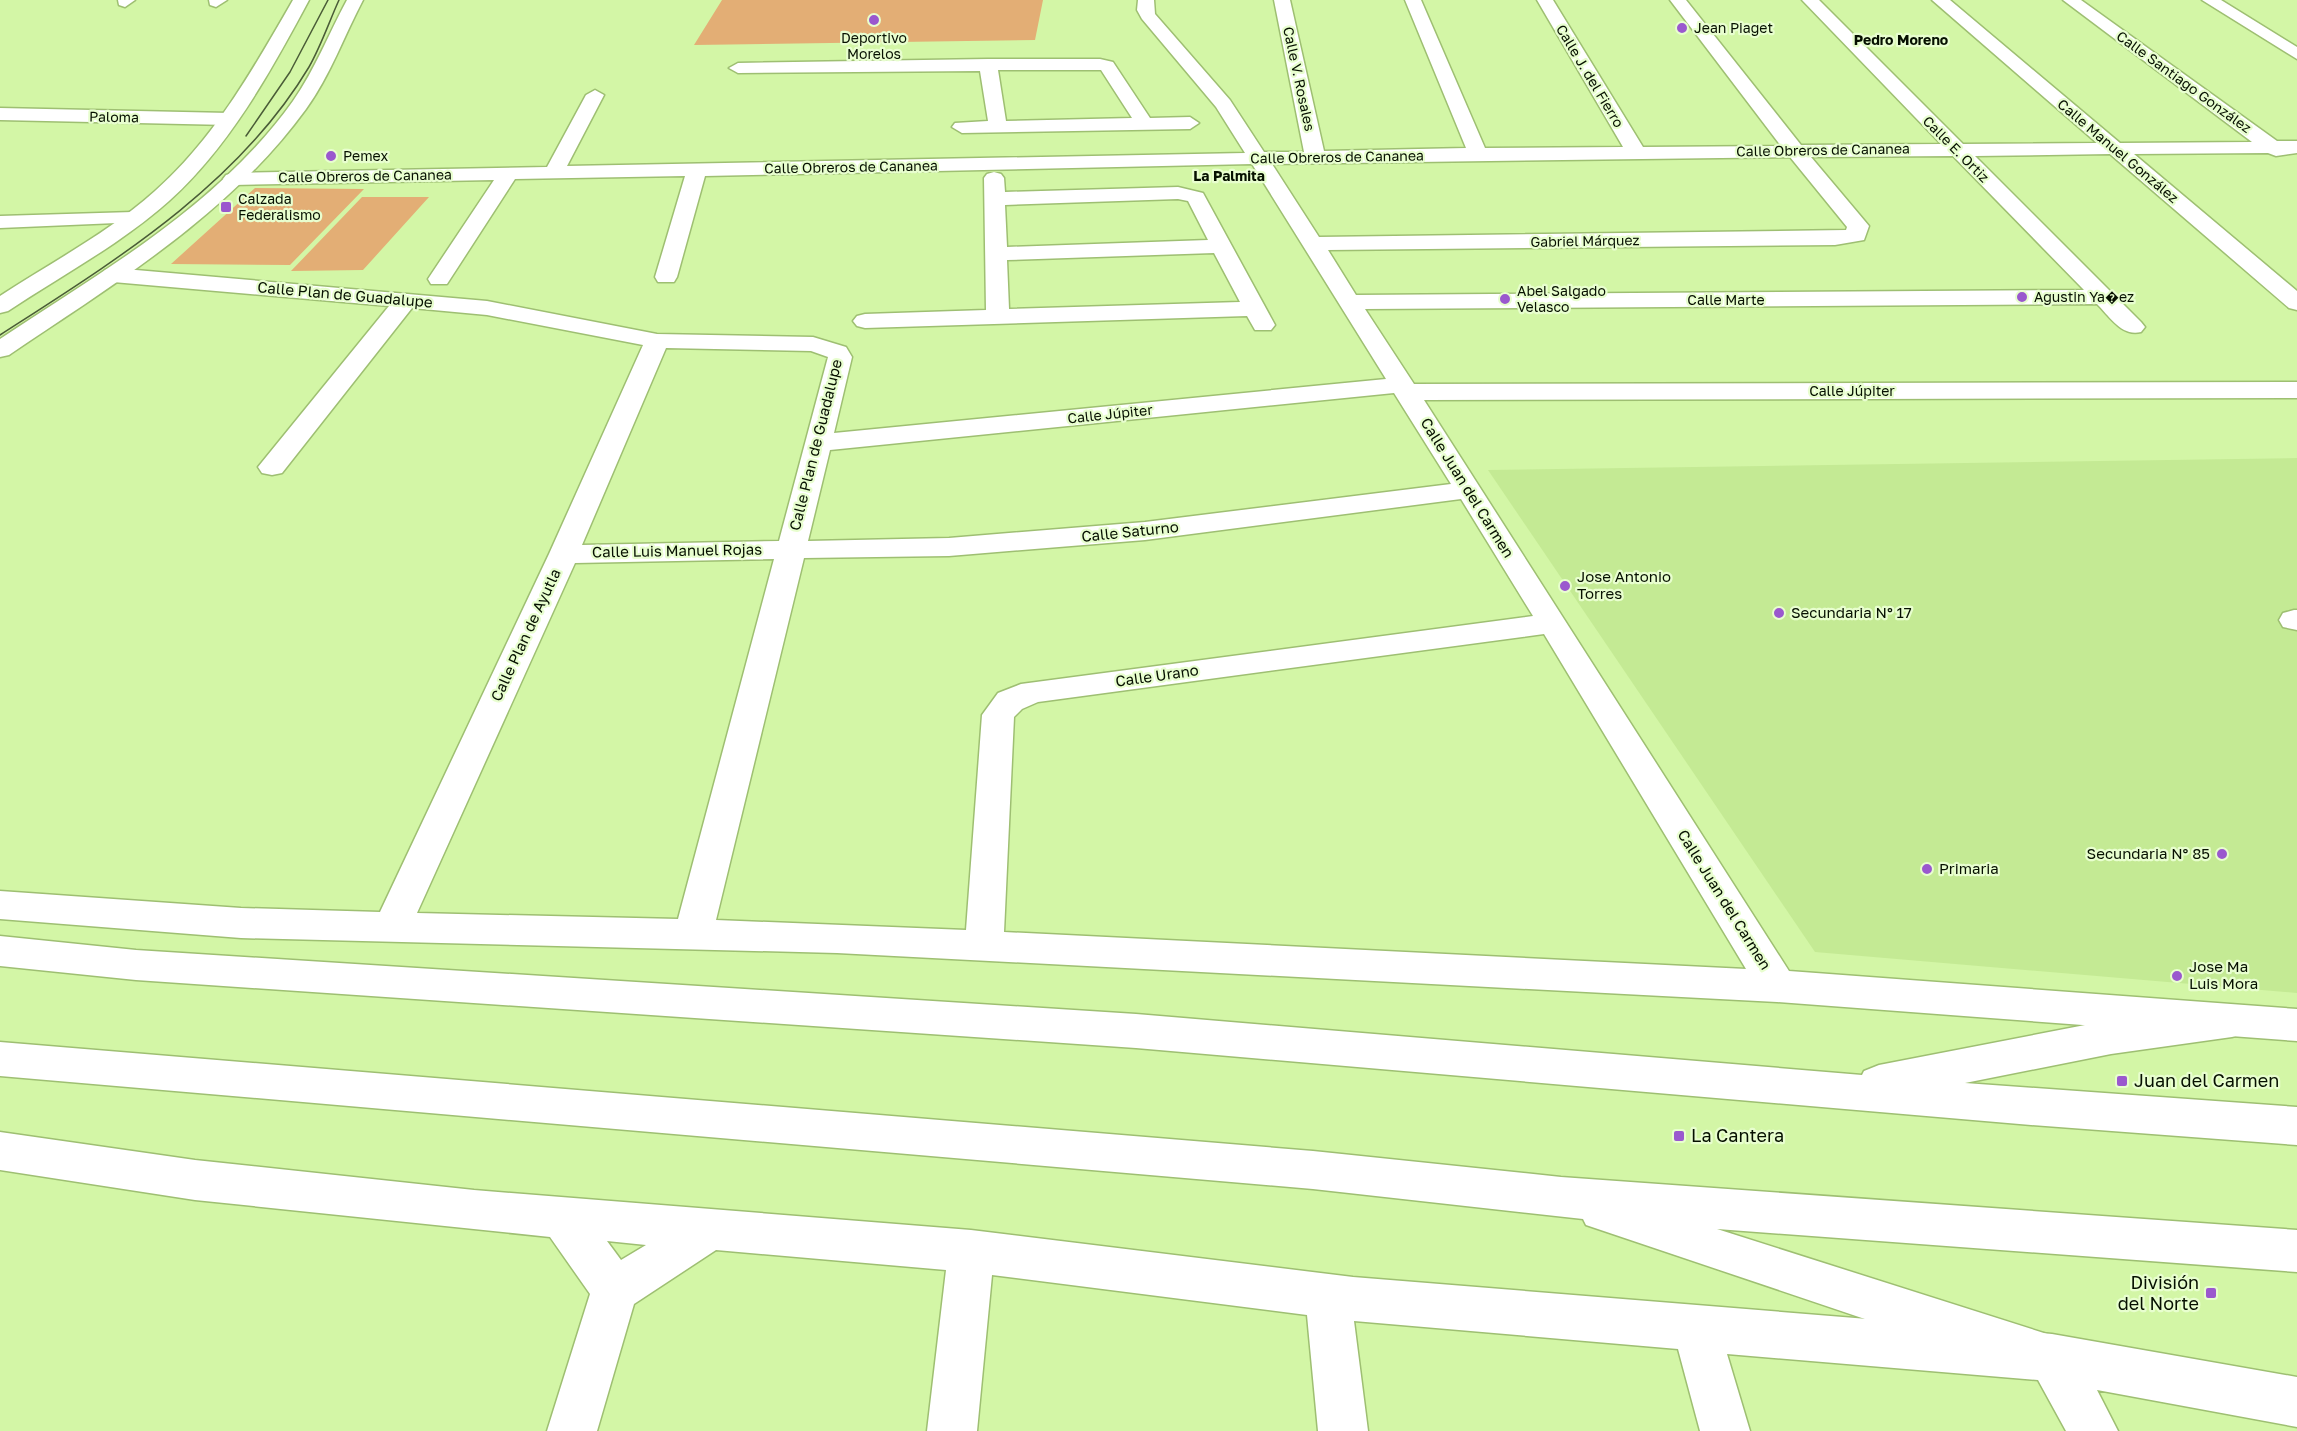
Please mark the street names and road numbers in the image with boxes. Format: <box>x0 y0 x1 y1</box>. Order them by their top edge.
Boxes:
street label: Calle J. del Fierro <box>1553 21 1628 130</box>
street label: Calle V. Rosales <box>1280 25 1319 133</box>
street label: Calle Santiago González <box>2114 27 2255 136</box>
street label: Calle Manuel González <box>2054 95 2182 206</box>
street label: Paloma <box>89 108 139 125</box>
street label: Calle E. Ortiz <box>1920 112 1993 185</box>
street label: Calle Obreros de Cananea <box>1736 139 1910 160</box>
street label: Calle Obreros de Cananea <box>1250 146 1424 167</box>
street label: Calle Obreros de Cananea <box>764 156 938 177</box>
street label: Calle Obreros de Cananea <box>278 165 452 186</box>
street label: Gabriel Márquez <box>1530 231 1640 250</box>
street label: Calle Plan de Guadalupe <box>257 277 434 311</box>
street label: Calle Marte <box>1687 291 1765 308</box>
street label: Calle Plan de Guadalupe <box>785 357 845 532</box>
street label: Calle Júpiter <box>1809 382 1895 399</box>
street label: Calle Júpiter <box>1066 401 1154 426</box>
street label: Calle Juan del Carmen <box>1417 414 1518 561</box>
street label: Calle Saturno <box>1080 517 1179 545</box>
street label: Calle Luis Manuel Rojas <box>592 540 762 560</box>
street label: Calle Plan de Ayutla <box>486 565 564 704</box>
street label: Calle Urano <box>1114 660 1200 690</box>
street label: Calle Juan del Carmen <box>1674 826 1775 973</box>

